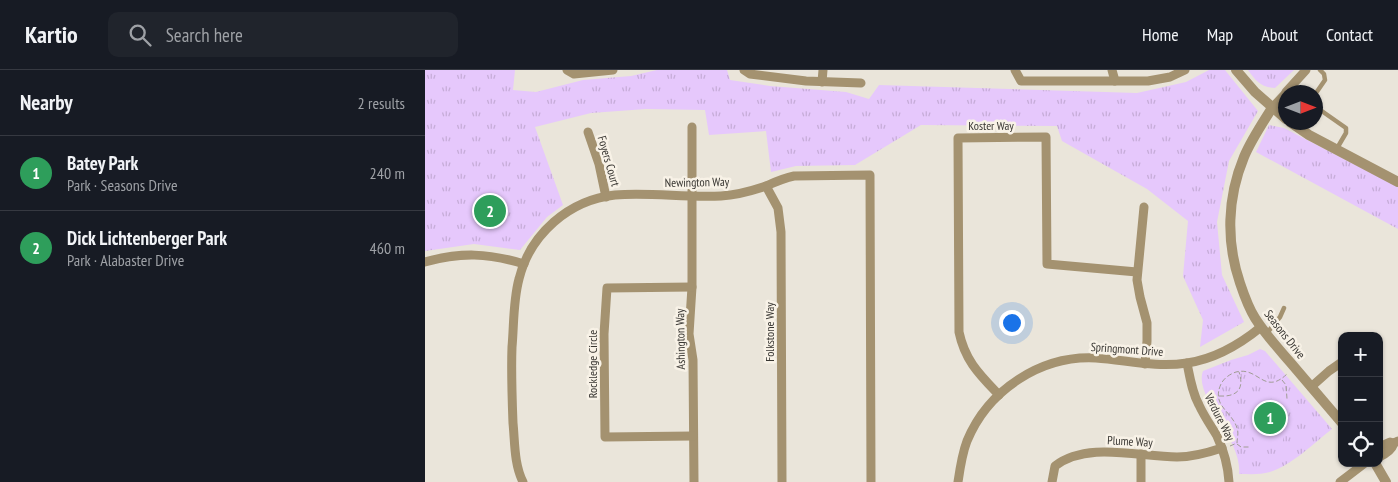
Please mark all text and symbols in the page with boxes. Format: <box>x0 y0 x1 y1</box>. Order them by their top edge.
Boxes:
search box <box>108 12 458 57</box>
text: Kartio <box>25 19 78 50</box>
icon: search <box>126 21 154 49</box>
text: Search here <box>166 23 243 47</box>
text: Home <box>1142 23 1179 46</box>
text: Map <box>1207 23 1233 46</box>
text: About <box>1261 23 1298 46</box>
text: Contact <box>1326 23 1373 46</box>
north arrow <box>1278 85 1323 130</box>
text: Nearby <box>20 89 73 116</box>
text: 2 results <box>358 93 405 113</box>
street label: Koster Way <box>968 118 1014 133</box>
street label: Foyers Court <box>595 134 624 189</box>
text: Batey Park <box>67 151 138 175</box>
text: 1 <box>32 163 40 183</box>
text: 240 m <box>370 163 405 183</box>
street label: Newington Way <box>665 174 730 190</box>
text: Park · Seasons Drive <box>67 175 178 195</box>
pin: 2 <box>474 192 506 230</box>
text: Dick Lichtenberger Park <box>67 226 227 250</box>
text: 2 <box>32 238 40 258</box>
text: 460 m <box>370 238 405 258</box>
text: Park · Alabaster Drive <box>67 250 184 270</box>
street label: Folkstone Way <box>762 302 777 362</box>
street label: Seasons Drive <box>1261 307 1309 361</box>
street label: Ashington Way <box>672 308 688 370</box>
your location <box>999 310 1025 336</box>
street label: Rockledge Circle <box>585 330 600 398</box>
map controls <box>1338 332 1383 467</box>
button: + <box>1338 332 1383 377</box>
street label: Springmont Drive <box>1090 339 1164 359</box>
button: − <box>1338 377 1383 422</box>
street label: Verdure Way <box>1201 390 1239 444</box>
pin: 1 <box>1254 399 1286 437</box>
button: locate <box>1338 422 1383 467</box>
street label: Plume Way <box>1107 432 1154 450</box>

